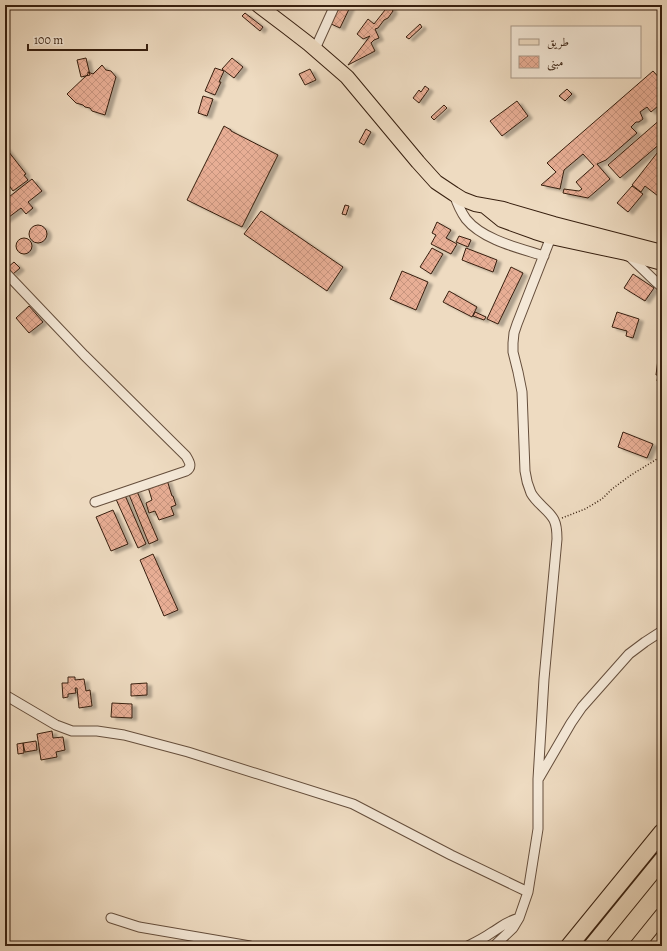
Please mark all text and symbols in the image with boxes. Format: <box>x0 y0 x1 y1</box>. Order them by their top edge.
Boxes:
scale bar <box>28 26 147 52</box>
legend <box>511 26 641 78</box>
text: 100 m <box>34 32 63 48</box>
text: طريق <box>547 34 569 50</box>
text: مبنى <box>547 54 563 71</box>

